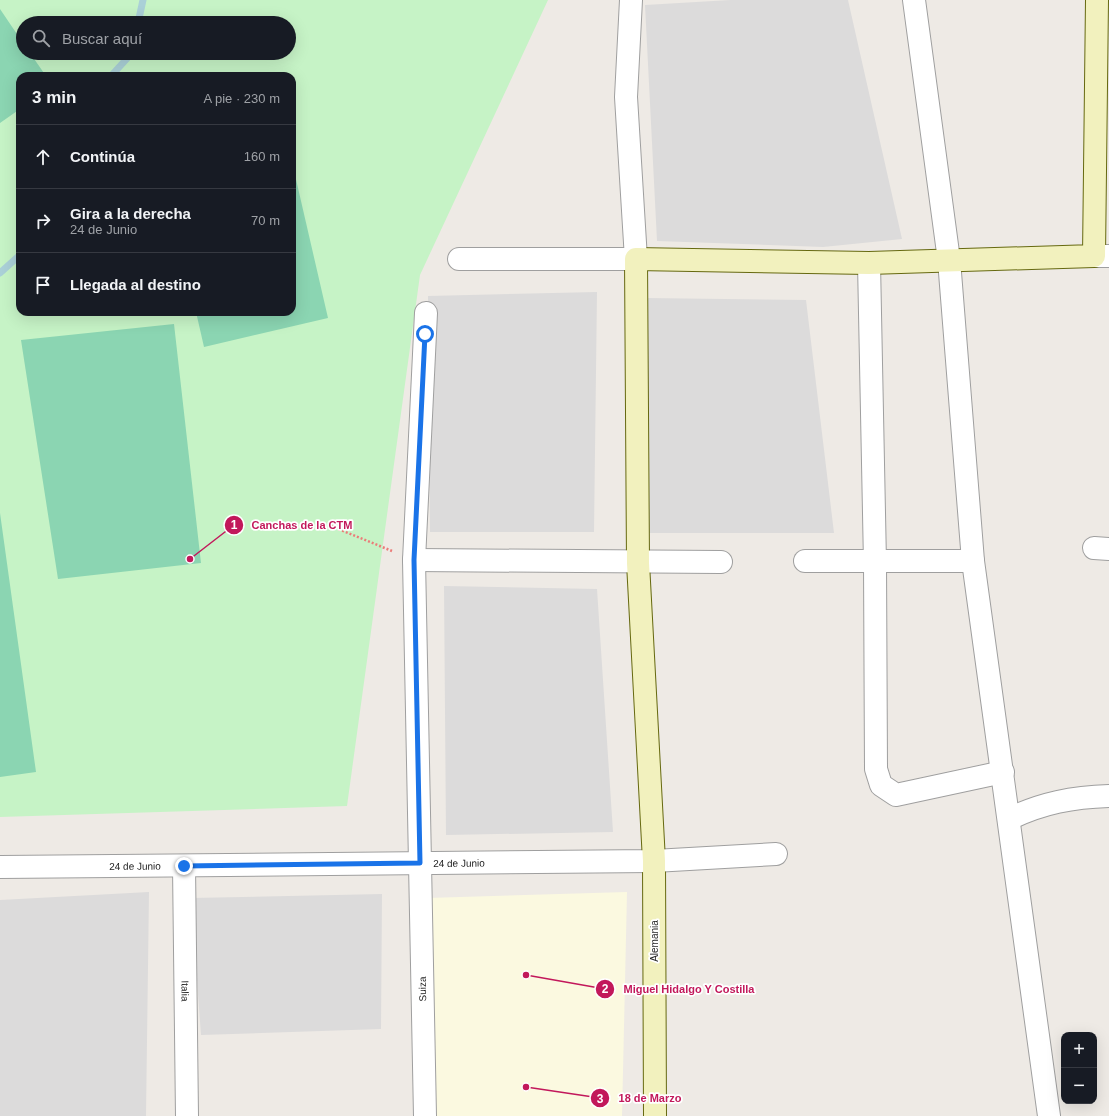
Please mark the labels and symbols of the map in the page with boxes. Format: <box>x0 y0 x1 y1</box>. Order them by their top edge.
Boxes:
route start <box>416 325 434 343</box>
callout: Canchas de la CTM <box>224 514 361 537</box>
text: 1 <box>231 518 238 532</box>
text: Canchas de la CTM <box>252 519 352 531</box>
route end <box>175 857 193 875</box>
street label: 24 de Junio <box>433 858 485 869</box>
street label: 24 de Junio <box>109 861 161 872</box>
street label: Alemania <box>649 920 660 962</box>
street label: Suiza <box>417 976 428 1002</box>
callout: Miguel Hidalgo Y Costilla <box>595 978 762 1001</box>
street label: Italia <box>179 980 191 1002</box>
text: 2 <box>602 982 609 996</box>
text: Miguel Hidalgo Y Costilla <box>623 983 755 995</box>
callout: 18 de Marzo <box>590 1087 689 1110</box>
text: 3 <box>597 1092 604 1106</box>
text: 18 de Marzo <box>619 1092 682 1104</box>

